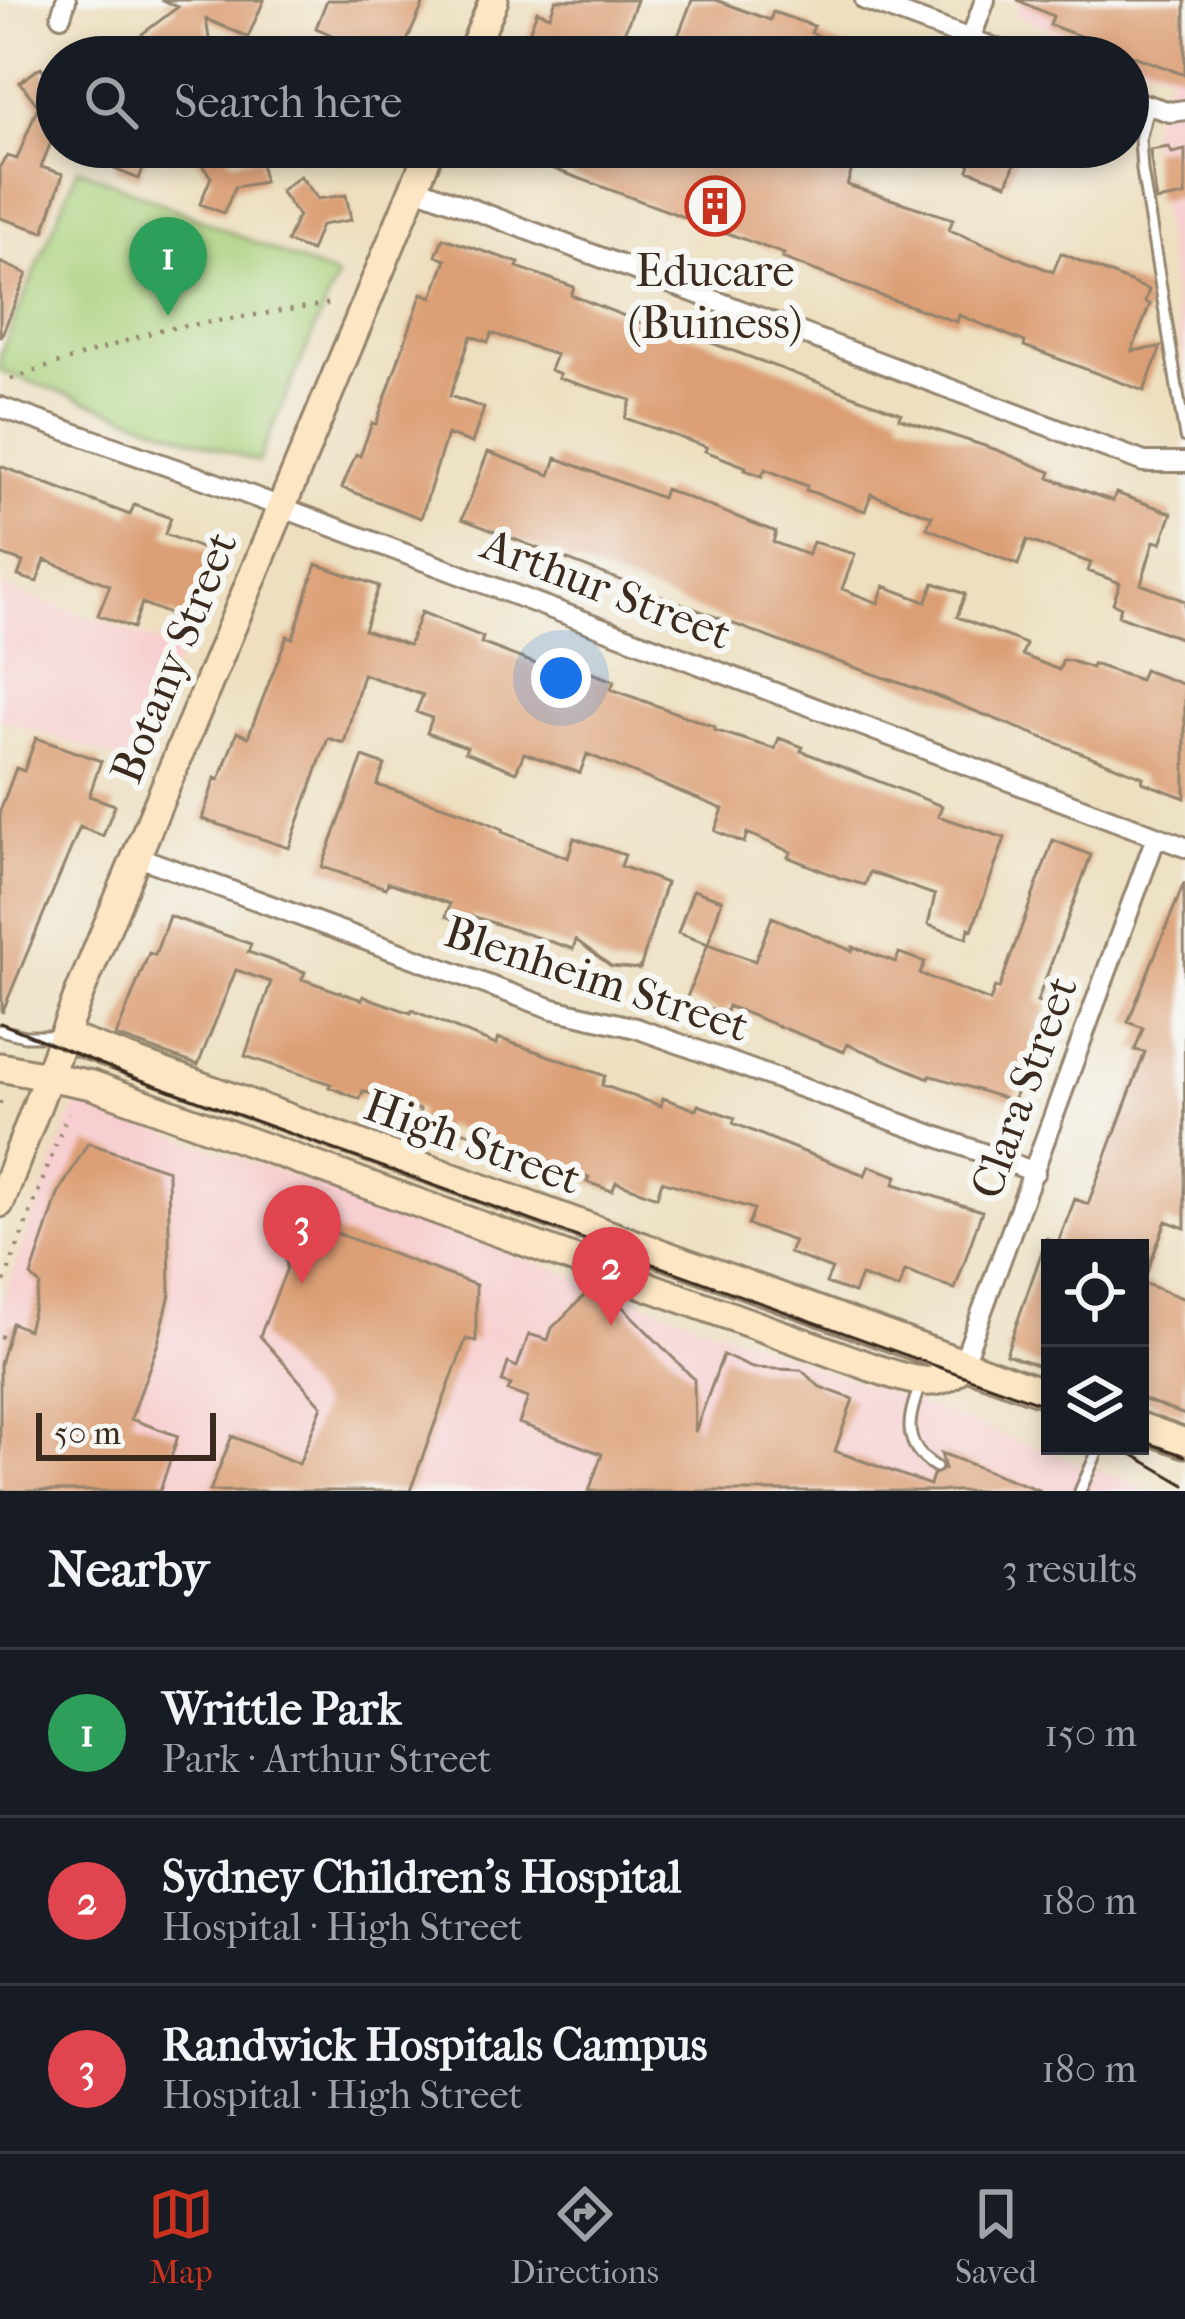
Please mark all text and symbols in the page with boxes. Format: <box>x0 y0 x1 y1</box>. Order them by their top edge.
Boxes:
search box <box>36 36 1149 168</box>
icon: search <box>78 69 144 135</box>
text: Search here <box>174 76 402 129</box>
building icon: Educare (Buiness) <box>684 175 746 237</box>
pin: 1 <box>129 217 207 316</box>
place label: Educare (Buiness) <box>628 245 802 350</box>
street label: Arthur Street <box>473 517 738 661</box>
street label: Botany Street <box>100 524 249 791</box>
your location <box>531 648 591 708</box>
street label: Blenheim Street <box>438 905 755 1053</box>
street label: Clara Street <box>960 969 1089 1206</box>
street label: High Street <box>357 1079 588 1206</box>
pin: 3 <box>263 1185 341 1284</box>
pin: 2 <box>572 1227 650 1326</box>
map controls <box>1041 1239 1149 1455</box>
button: locate <box>1041 1239 1149 1347</box>
button: layers <box>1041 1347 1149 1455</box>
scale bar <box>36 1407 216 1460</box>
text: 50 m <box>54 1414 121 1453</box>
text: Nearby <box>48 1539 209 1599</box>
text: 3 results <box>1002 1546 1137 1592</box>
text: Writtle Park <box>162 1683 401 1736</box>
text: 1 <box>80 1710 94 1756</box>
text: 150 m <box>1044 1710 1137 1756</box>
text: Park · Arthur Street <box>162 1736 491 1782</box>
text: Sydney Children's Hospital <box>162 1851 682 1904</box>
text: 2 <box>77 1878 97 1924</box>
text: 180 m <box>1041 1878 1137 1924</box>
text: Hospital · High Street <box>162 1904 522 1950</box>
text: Randwick Hospitals Campus <box>162 2019 707 2072</box>
text: 3 <box>79 2046 95 2092</box>
text: 180 m <box>1041 2046 1137 2092</box>
text: Hospital · High Street <box>162 2072 522 2118</box>
tab: Map <box>148 2181 214 2292</box>
tab: Directions <box>510 2181 659 2292</box>
tab: Saved <box>955 2181 1037 2292</box>

